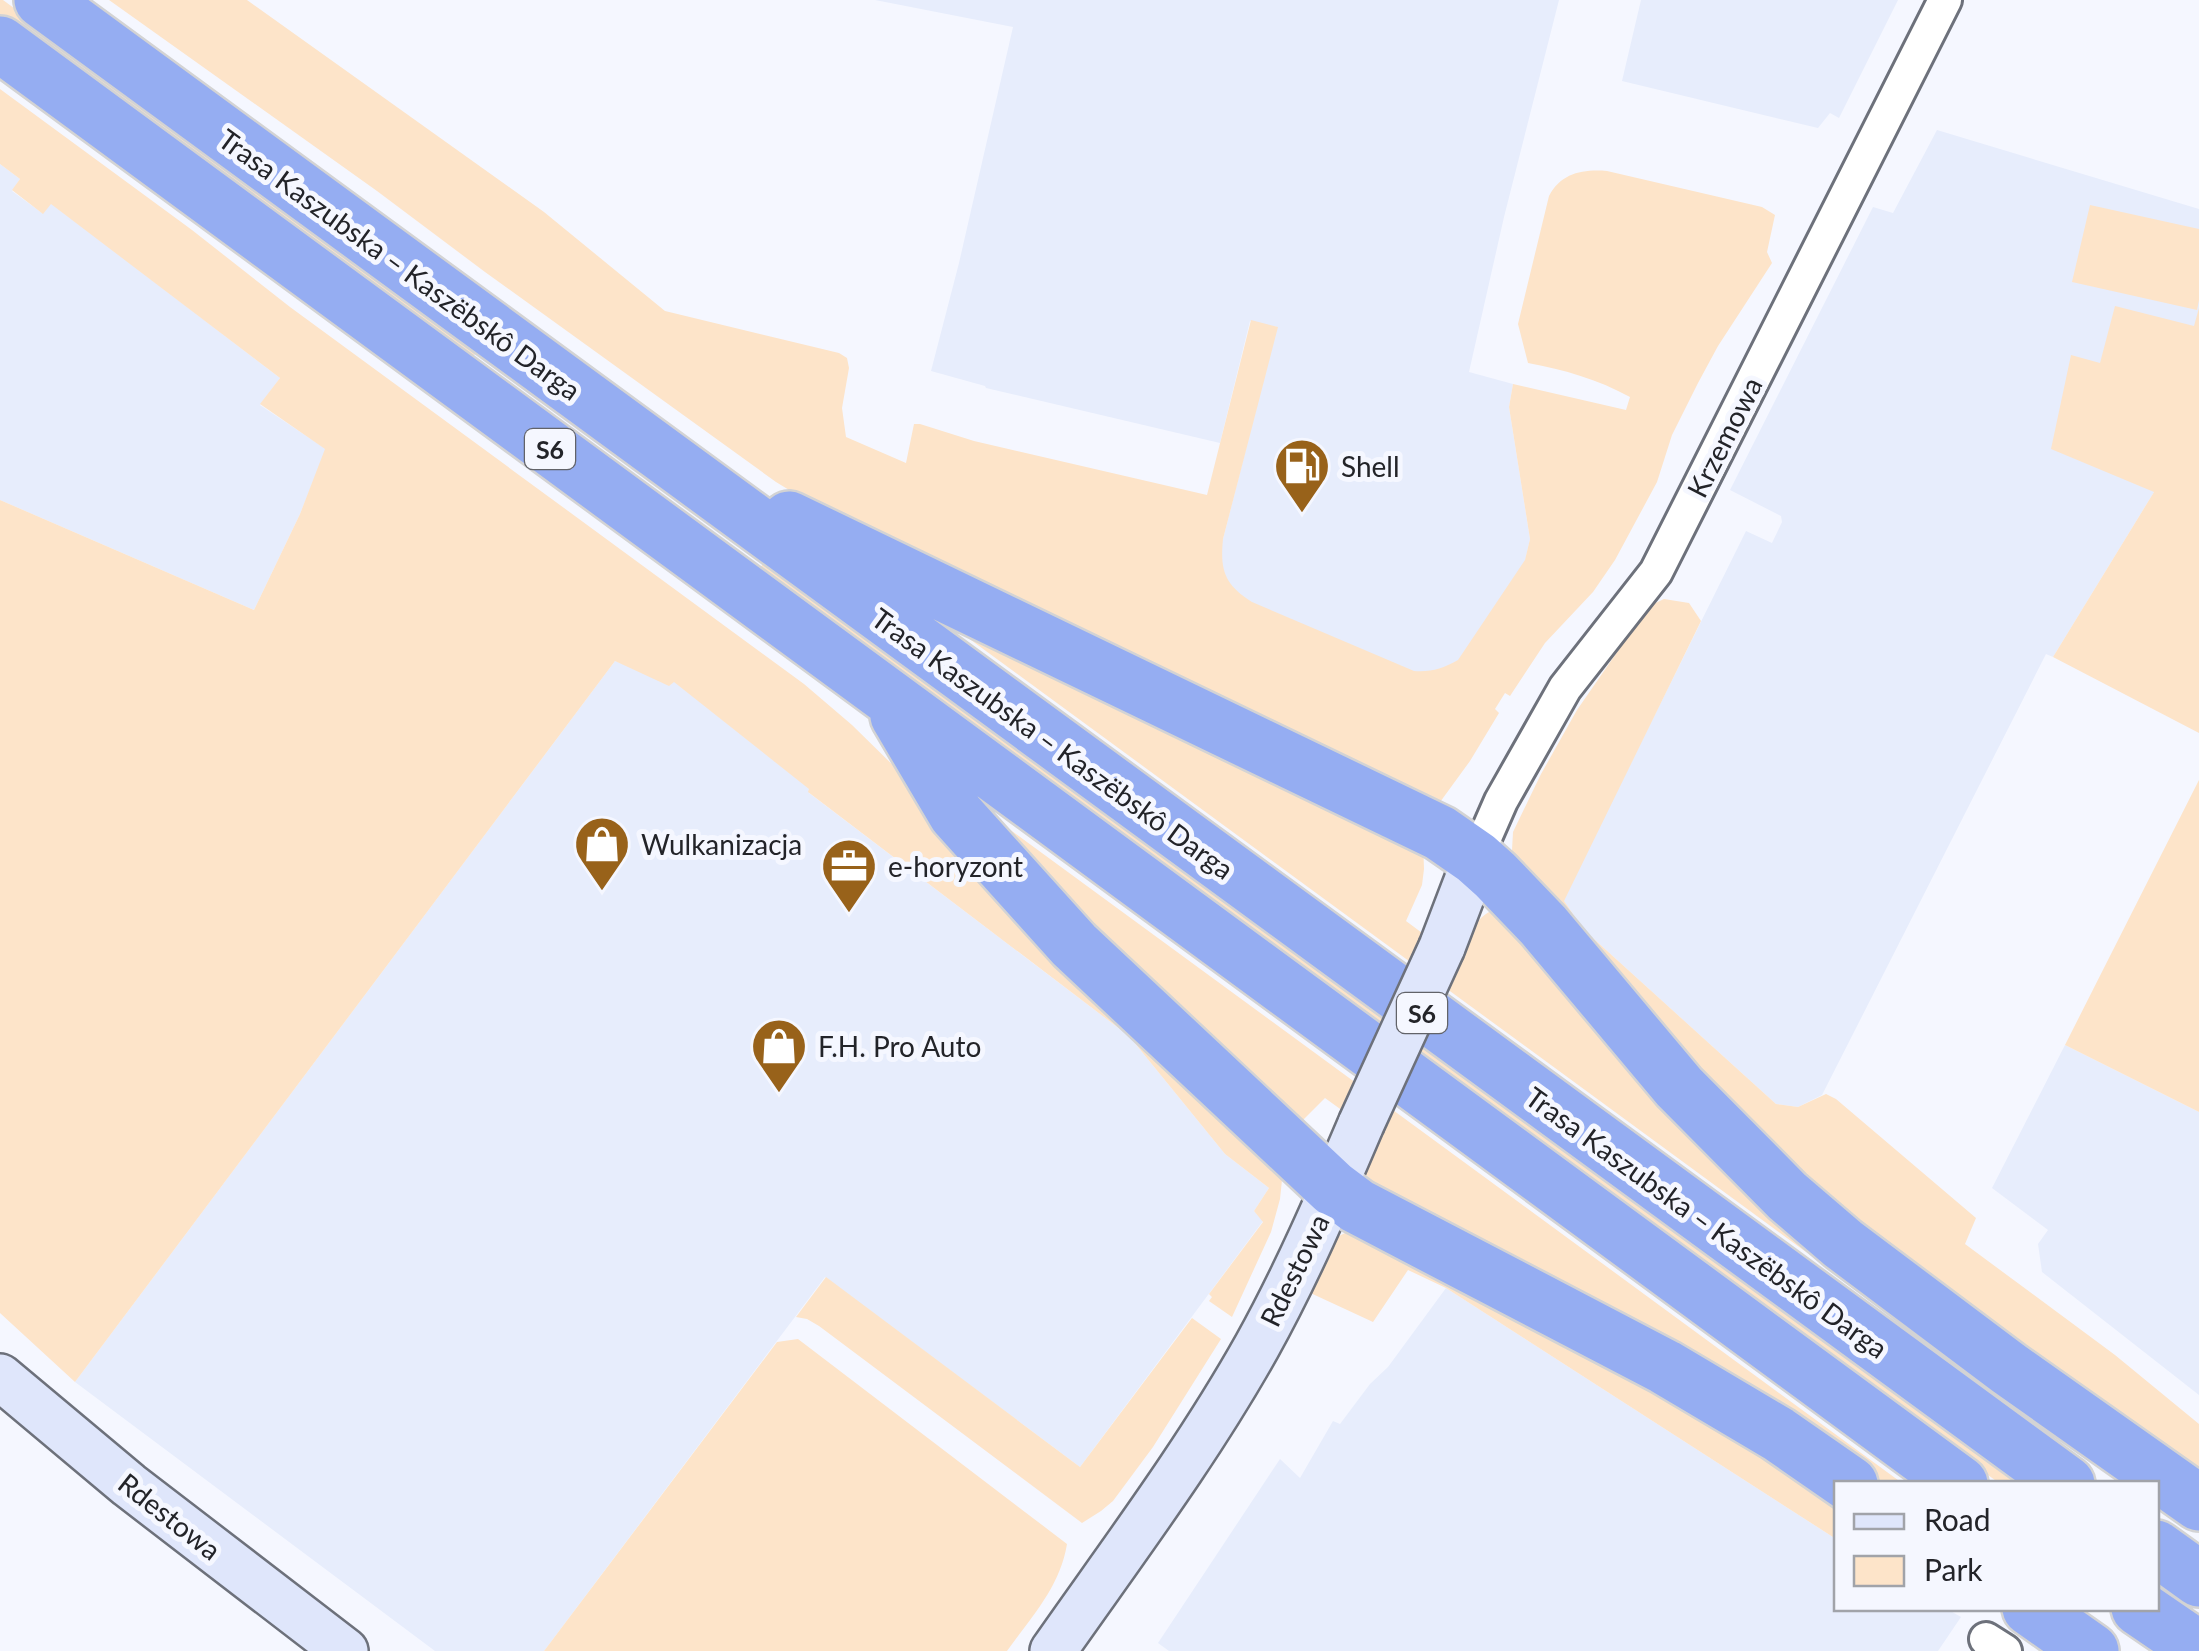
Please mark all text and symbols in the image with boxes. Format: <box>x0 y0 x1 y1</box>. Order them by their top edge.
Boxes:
street label: Trasa Kaszubska – Kaszëbskô Darga <box>212 121 588 407</box>
street label: Krzemowa <box>1679 371 1769 503</box>
road number: S6 <box>525 429 575 469</box>
fuel station icon: Shell <box>1272 436 1332 515</box>
place label: Shell <box>1341 449 1400 483</box>
street label: Trasa Kaszubska – Kaszëbskô Darga <box>865 600 1241 886</box>
shop icon: Wulkanizacja <box>572 814 632 893</box>
place label: Wulkanizacja <box>641 827 802 861</box>
office icon: e-horyzont <box>819 836 879 915</box>
place label: e-horyzont <box>888 849 1023 883</box>
road number: S6 <box>1397 993 1447 1033</box>
shop icon: F.H. Pro Auto <box>749 1016 809 1095</box>
place label: F.H. Pro Auto <box>818 1029 981 1063</box>
street label: Trasa Kaszubska – Kaszëbskô Darga <box>1519 1079 1895 1365</box>
street label: Rdestowa <box>1252 1208 1336 1332</box>
street label: Rdestowa <box>112 1465 228 1567</box>
legend <box>1834 1481 2159 1611</box>
text: Road <box>1924 1501 1991 1537</box>
text: Park <box>1924 1551 1983 1587</box>

